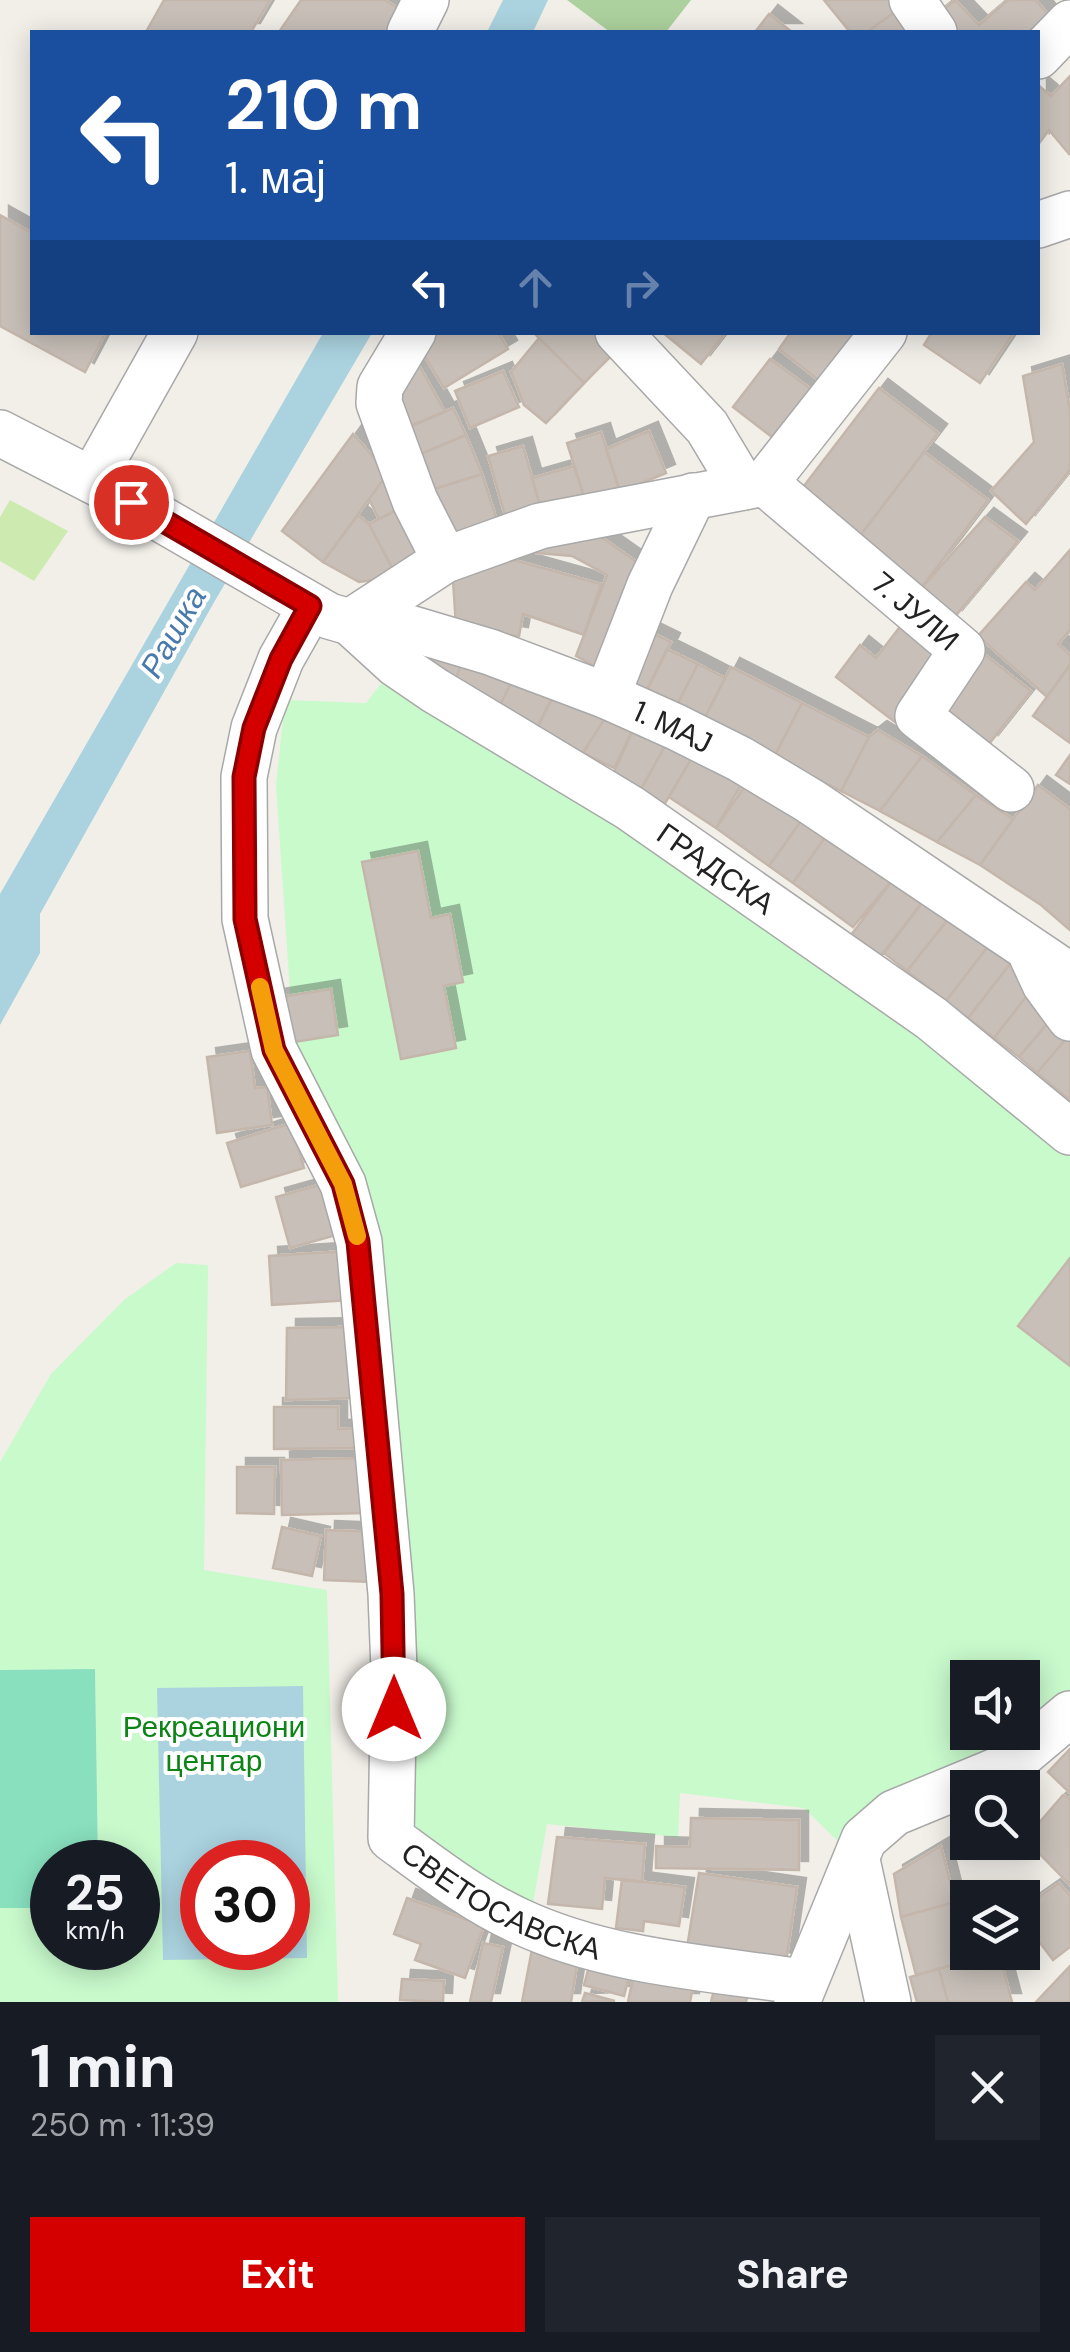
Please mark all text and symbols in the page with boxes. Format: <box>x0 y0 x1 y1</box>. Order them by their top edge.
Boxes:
text: 210 m <box>225 60 422 151</box>
icon: left <box>60 70 190 200</box>
text: 1. мај <box>225 148 326 207</box>
icon: left <box>403 260 458 315</box>
icon: ahead <box>508 260 563 315</box>
icon: right <box>613 260 668 315</box>
pin <box>89 460 174 545</box>
icon: arrive <box>104 475 159 530</box>
street label: 7. ЈУЛИ <box>864 563 968 659</box>
water label: Рашка <box>130 579 216 685</box>
street label: 1. МАЈ <box>627 691 719 762</box>
street label: ГРАДСКА <box>650 813 782 923</box>
position arrow <box>342 1657 446 1761</box>
map controls <box>950 1660 1040 1970</box>
button: sound <box>950 1660 1040 1750</box>
park label: Рекреациони центар <box>123 1707 305 1780</box>
button: search <box>950 1770 1040 1860</box>
street label: СВЕТОСАВСКА <box>394 1833 605 1968</box>
speed limit sign: 30 <box>180 1840 310 1970</box>
text: 25 <box>65 1860 125 1926</box>
button: layers <box>950 1880 1040 1970</box>
text: km/h <box>65 1914 125 1947</box>
text: 1 min <box>30 2027 176 2106</box>
button: close <box>935 2035 1040 2140</box>
text: 250 m · 11:39 <box>30 2104 215 2146</box>
button: Exit <box>30 2217 525 2332</box>
button: Share <box>545 2217 1040 2332</box>

